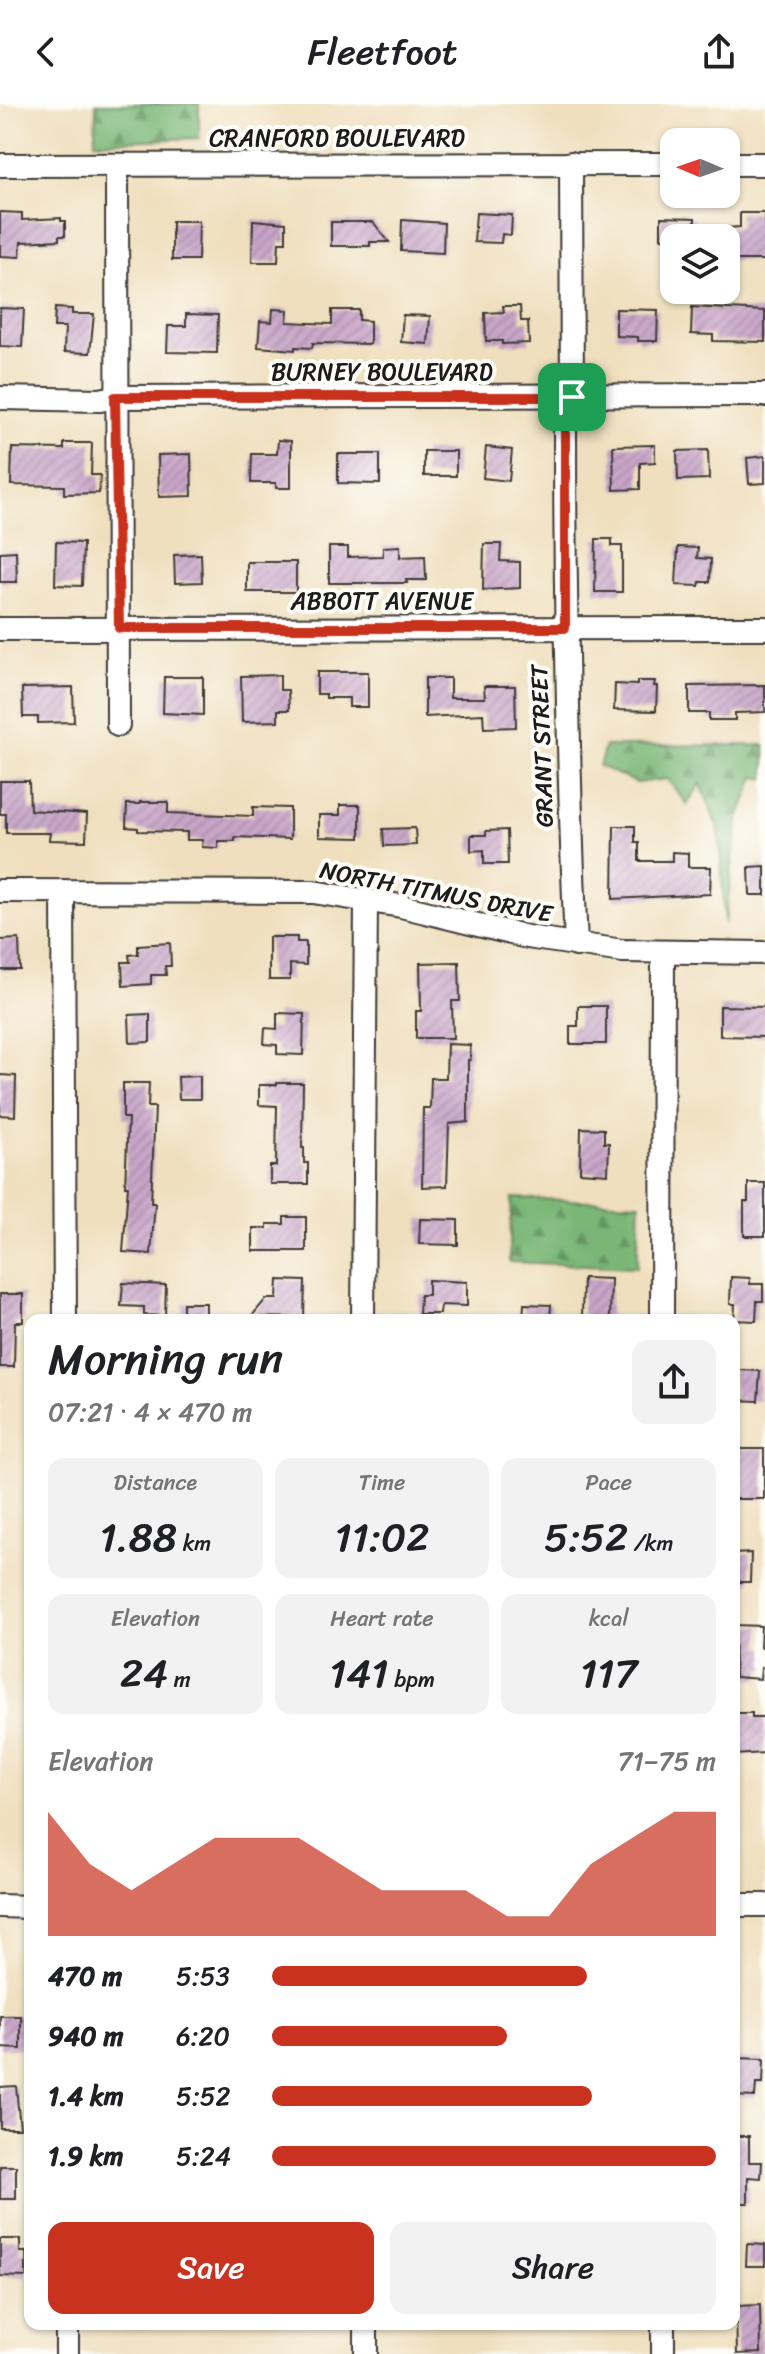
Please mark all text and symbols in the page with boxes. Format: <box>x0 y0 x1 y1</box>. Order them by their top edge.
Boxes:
text: Fleetfoot <box>307 20 458 84</box>
icon: back <box>24 30 68 74</box>
icon: share <box>697 30 741 74</box>
street label: CRANFORD BOULEVARD <box>209 117 466 159</box>
north arrow <box>660 128 740 208</box>
map controls <box>660 128 740 304</box>
button: layers <box>660 224 740 304</box>
street label: BURNEY BOULEVARD <box>271 351 493 393</box>
pin <box>538 363 606 431</box>
icon: arrive <box>550 375 594 419</box>
street label: ABBOTT AVENUE <box>290 580 475 622</box>
street label: GRANT STREET <box>518 663 566 828</box>
street label: NORTH TITMUS DRIVE <box>316 849 558 935</box>
text: Morning run <box>48 1320 283 1398</box>
button: share <box>632 1340 716 1424</box>
text: 07:21 · 4 × 470 m <box>48 1389 252 1435</box>
text: Distance <box>114 1463 197 1502</box>
text: Time <box>359 1463 405 1502</box>
text: Pace <box>585 1463 632 1502</box>
text: 1.88 <box>99 1502 177 1573</box>
text: 11:02 <box>335 1502 429 1573</box>
text: 5:52 <box>544 1502 628 1573</box>
text: km <box>177 1524 211 1563</box>
text: /km <box>628 1524 673 1563</box>
text: Elevation <box>111 1599 200 1638</box>
text: Heart rate <box>330 1599 434 1638</box>
text: kcal <box>589 1599 629 1638</box>
text: 24 <box>120 1638 168 1709</box>
text: 141 <box>329 1638 389 1709</box>
text: 117 <box>580 1638 637 1709</box>
text: m <box>168 1660 191 1699</box>
text: bpm <box>389 1660 435 1699</box>
text: Elevation <box>48 1738 153 1784</box>
text: 71–75 m <box>618 1738 716 1784</box>
text: 470 m <box>48 1953 122 1999</box>
text: 5:53 <box>176 1953 230 1999</box>
text: 940 m <box>48 2013 123 2059</box>
text: 6:20 <box>176 2013 230 2059</box>
text: 1.4 km <box>48 2073 124 2119</box>
text: 5:52 <box>176 2073 231 2119</box>
text: 1.9 km <box>48 2133 124 2179</box>
text: 5:24 <box>176 2133 231 2179</box>
button: Save <box>48 2222 374 2314</box>
button: Share <box>390 2222 716 2314</box>

